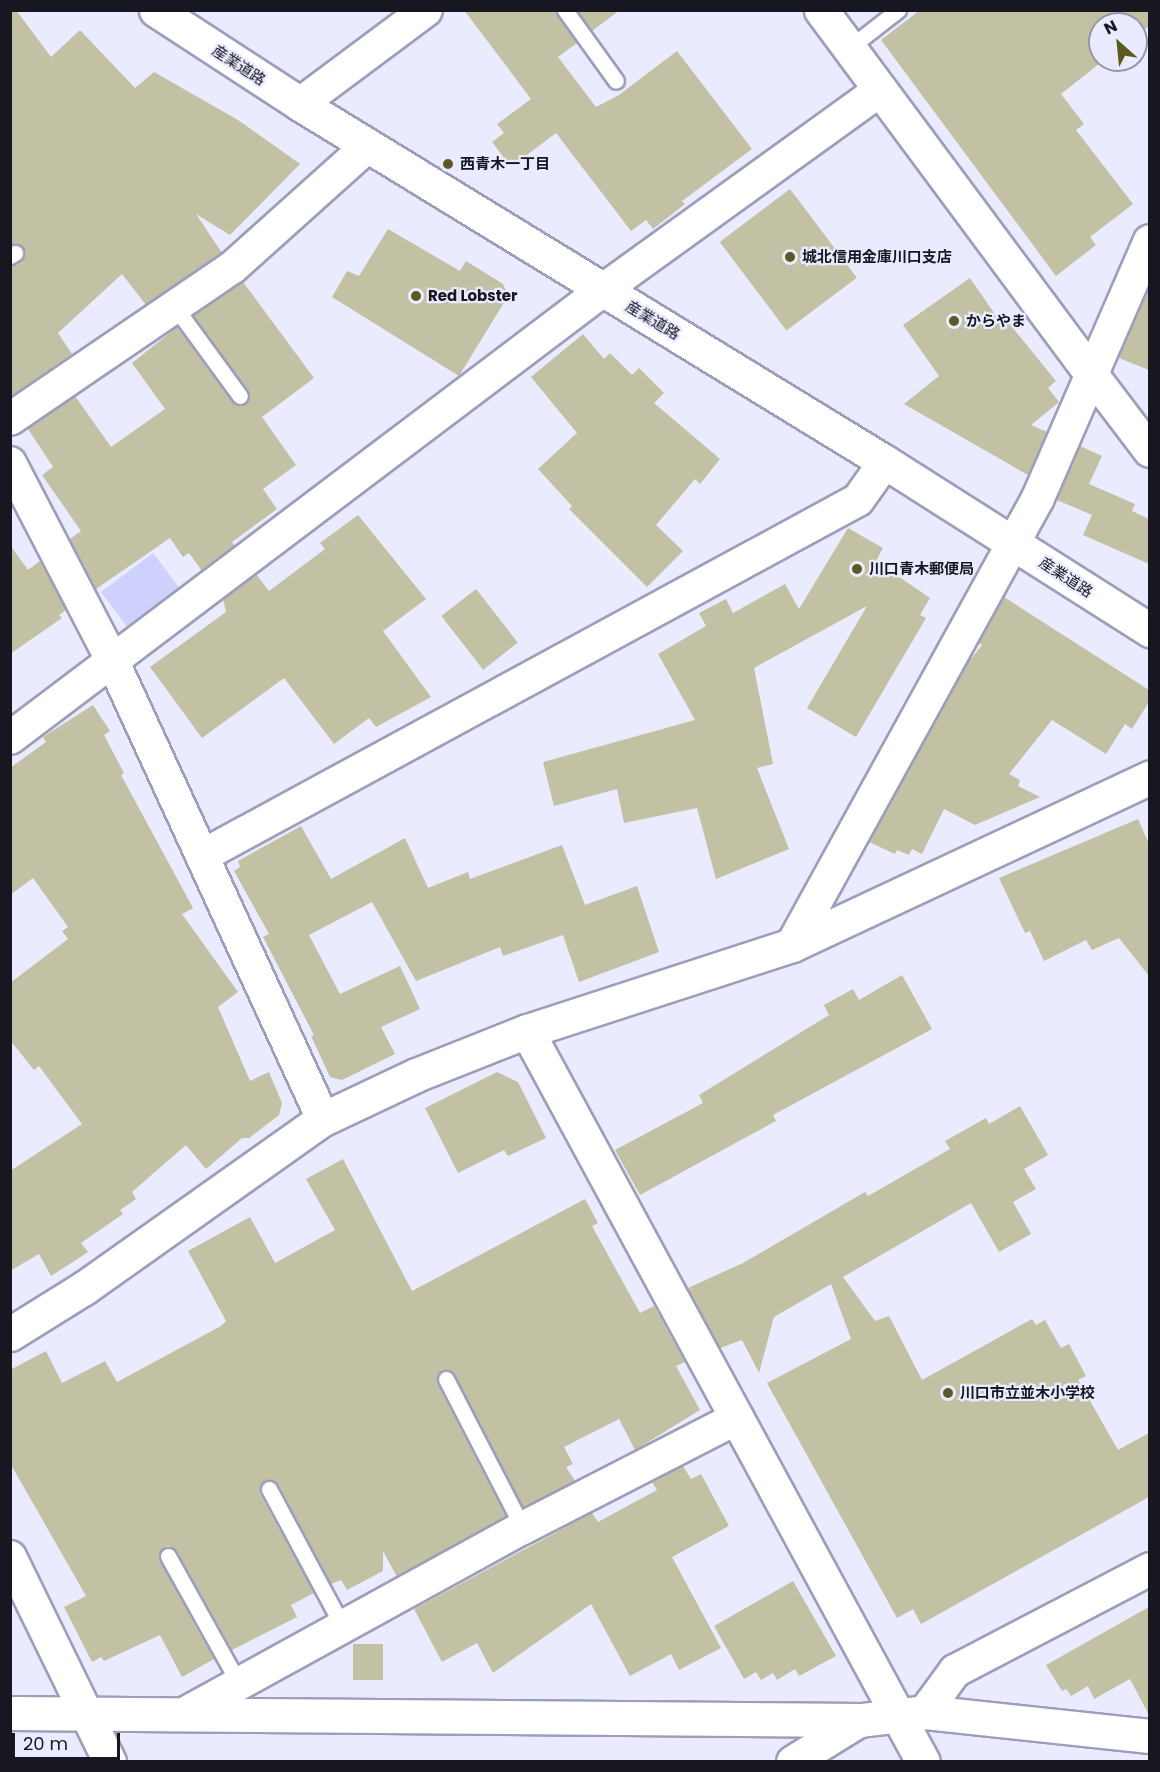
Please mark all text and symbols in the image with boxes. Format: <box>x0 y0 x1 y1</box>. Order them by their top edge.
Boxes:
north arrow <box>1088 12 1148 72</box>
text: N <box>1100 14 1121 40</box>
street label: 産業道路 <box>209 41 269 89</box>
place label: 西青木一丁目 <box>460 155 550 173</box>
marker: 西青木一丁目 <box>441 157 455 171</box>
place label: 城北信用金庫川口支店 <box>802 248 952 266</box>
marker: 城北信用金庫川口支店 <box>783 250 797 264</box>
place label: Red Lobster <box>428 287 517 305</box>
marker: Red Lobster <box>409 289 423 303</box>
street label: 産業道路 <box>623 297 683 343</box>
place label: からやま <box>966 312 1026 330</box>
marker: からやま <box>947 314 961 328</box>
street label: 産業道路 <box>1036 553 1096 601</box>
place label: 川口青木郵便局 <box>869 560 974 578</box>
marker: 川口青木郵便局 <box>850 562 864 576</box>
place label: 川口市立並木小学校 <box>960 1384 1095 1402</box>
marker: 川口市立並木小学校 <box>941 1386 955 1400</box>
scale bar <box>15 1721 123 1759</box>
text: 20 m <box>23 1731 68 1756</box>

